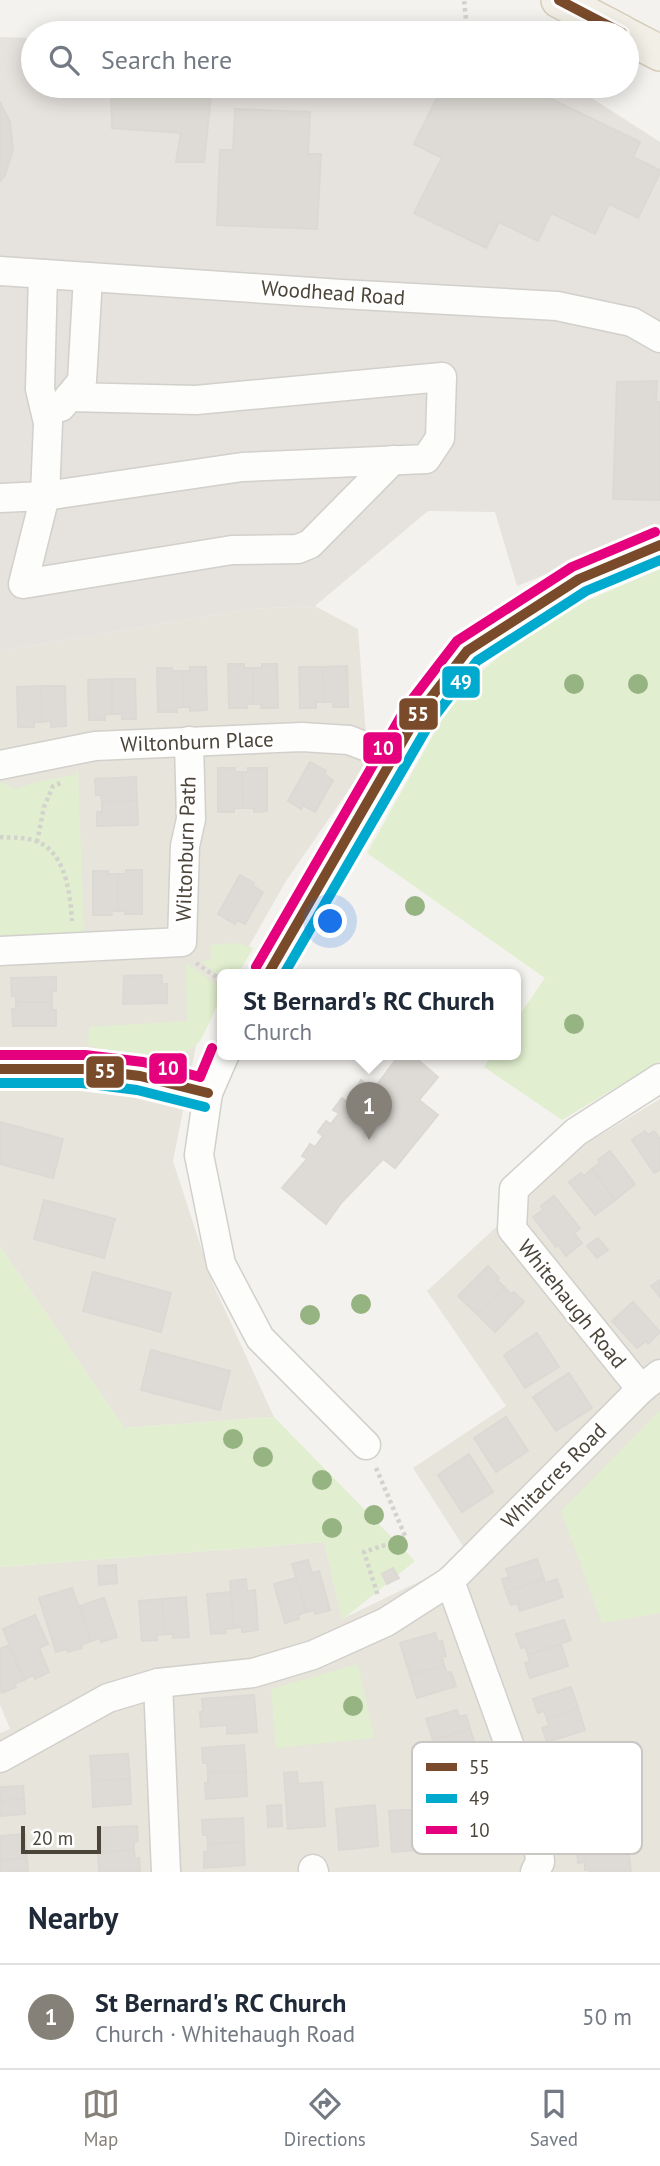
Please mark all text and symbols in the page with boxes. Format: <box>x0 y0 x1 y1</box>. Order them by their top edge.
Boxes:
search box <box>21 21 639 98</box>
icon: search <box>45 41 83 79</box>
text: Search here <box>101 43 232 76</box>
street label: Woodhead Road <box>260 274 406 311</box>
line badge: 49 <box>441 665 481 699</box>
text: 49 <box>450 670 472 694</box>
line badge: 55 <box>398 697 439 731</box>
text: 55 <box>407 702 429 726</box>
street label: Wiltonburn Place <box>120 725 274 758</box>
line badge: 10 <box>362 731 403 765</box>
text: 10 <box>372 736 394 760</box>
street label: Wiltonburn Path <box>169 776 202 922</box>
your location <box>313 904 347 938</box>
popup <box>217 969 521 1060</box>
text: St Bernard's RC Church <box>243 984 495 1017</box>
text: Church <box>243 1017 312 1046</box>
line badge: 10 <box>148 1052 188 1085</box>
line badge: 55 <box>85 1055 125 1089</box>
text: 10 <box>157 1056 179 1080</box>
text: 55 <box>94 1059 116 1083</box>
pin: 1 <box>346 1082 392 1140</box>
street label: Whitehaugh Road <box>512 1234 633 1374</box>
street label: Whitacres Road <box>495 1417 612 1534</box>
legend <box>412 1742 642 1854</box>
text: 55 <box>469 1755 490 1779</box>
text: 49 <box>469 1786 490 1810</box>
text: 10 <box>469 1818 490 1842</box>
scale bar <box>21 1823 102 1855</box>
text: 20 m <box>32 1826 73 1850</box>
text: Nearby <box>28 1898 118 1937</box>
text: St Bernard's RC Church <box>95 1986 346 2019</box>
text: 1 <box>44 2002 58 2031</box>
text: 50 m <box>582 2002 632 2031</box>
text: Church · Whitehaugh Road <box>95 2019 355 2048</box>
tab: Map <box>82 2085 120 2151</box>
tab: Directions <box>284 2085 366 2151</box>
tab: Saved <box>530 2085 578 2151</box>

